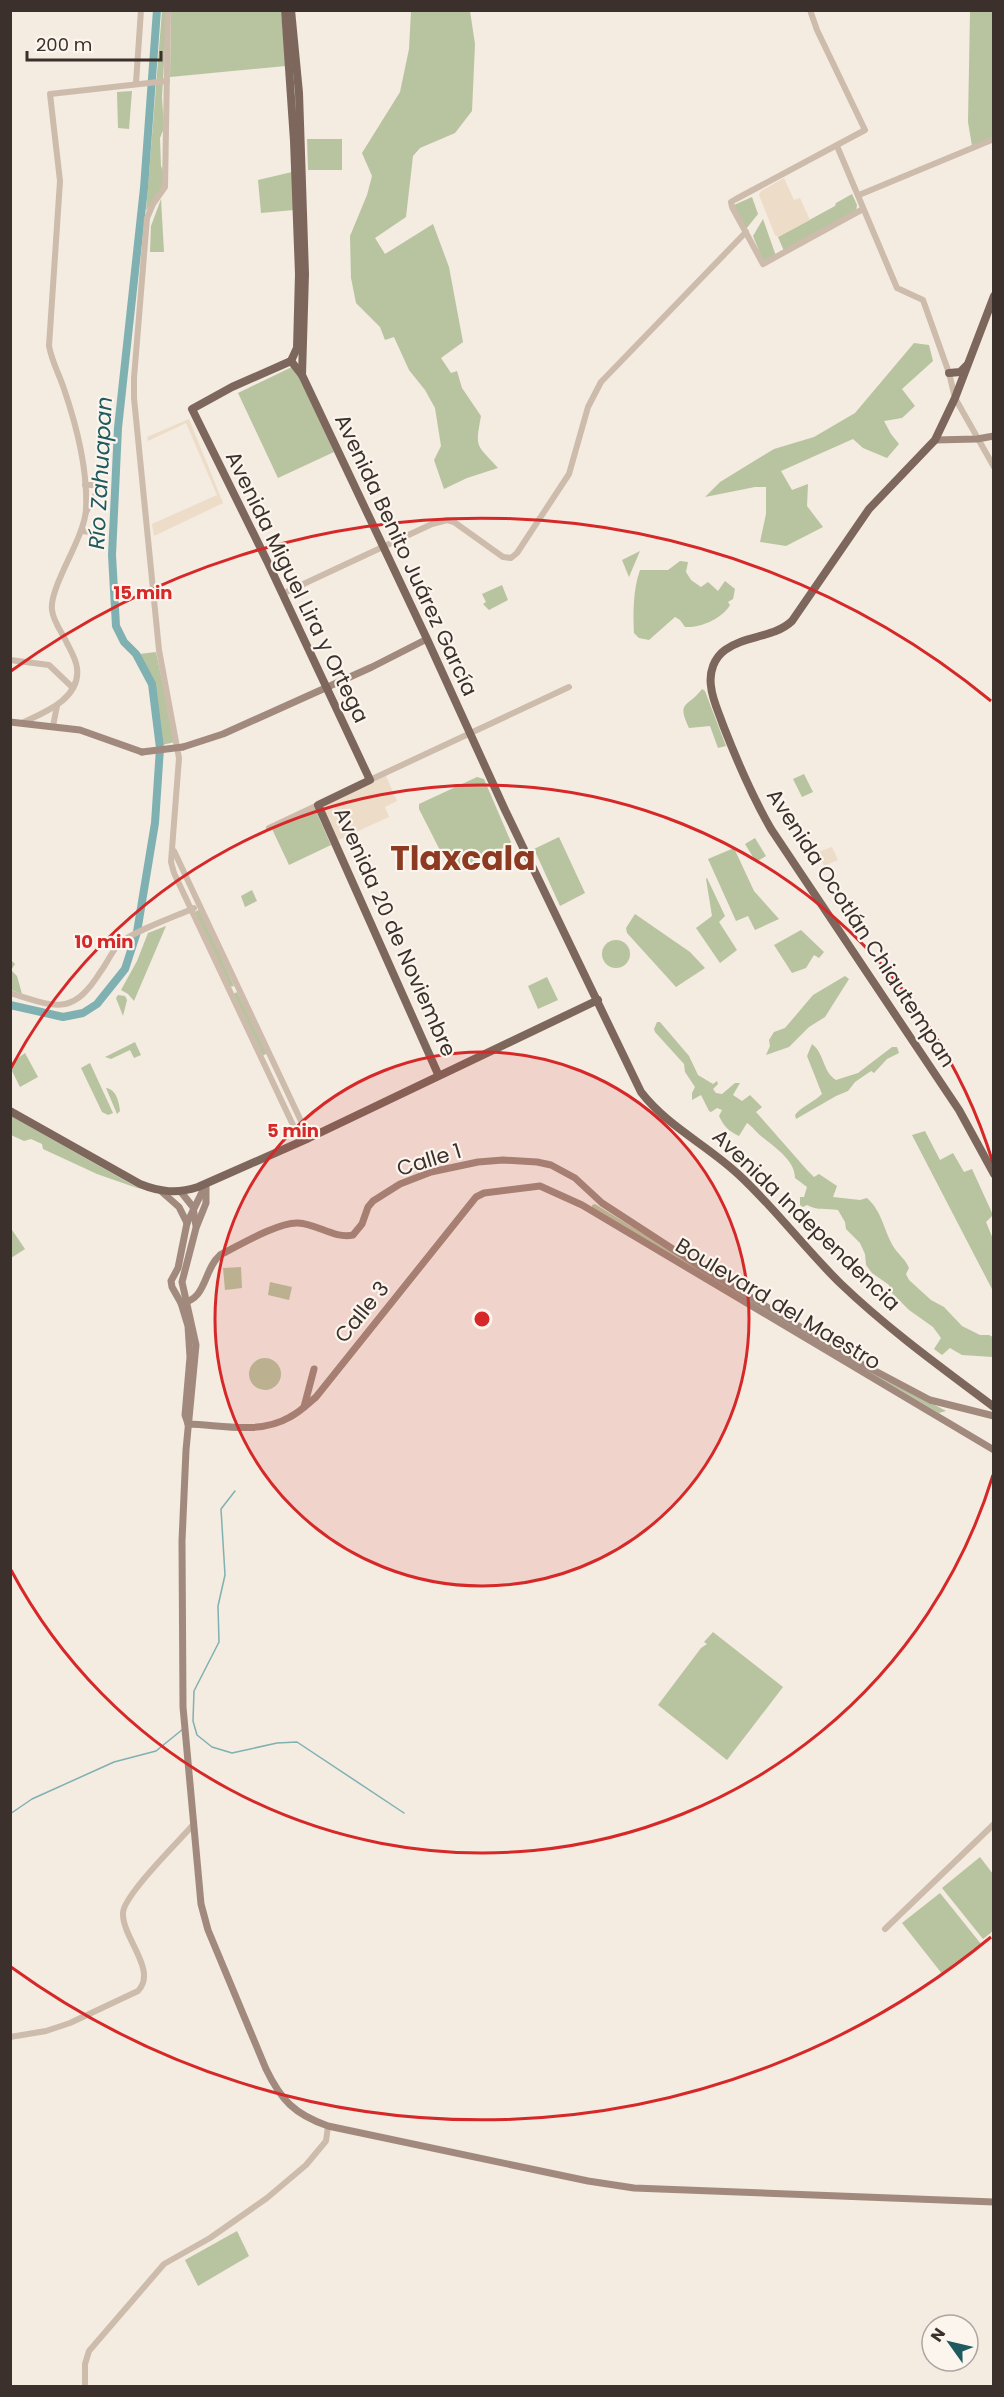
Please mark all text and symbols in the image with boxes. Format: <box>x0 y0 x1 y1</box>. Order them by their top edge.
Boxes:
scale bar <box>27 24 160 62</box>
text: 200 m <box>36 32 92 57</box>
water label: Río Zahuapan <box>81 396 120 550</box>
street label: Avenida Benito Juárez García <box>328 409 485 700</box>
street label: Avenida Miguel Lira y Ortega <box>219 446 376 727</box>
text: 15 min <box>114 580 172 605</box>
street label: Avenida Ocotlán Chiautempan <box>760 783 963 1073</box>
street label: Avenida 20 de Noviembre <box>327 803 464 1061</box>
district label: Tlaxcala <box>390 835 536 882</box>
text: 10 min <box>75 929 133 954</box>
text: 5 min <box>267 1118 319 1143</box>
street label: Avenida Independencia <box>706 1122 907 1317</box>
street label: Calle 1 <box>393 1136 465 1183</box>
street label: Boulevard del Maestro <box>670 1231 886 1376</box>
street label: Calle 3 <box>328 1275 395 1349</box>
centre of rings <box>472 1309 492 1329</box>
north arrow <box>920 2313 980 2373</box>
text: N <box>925 2323 951 2346</box>

